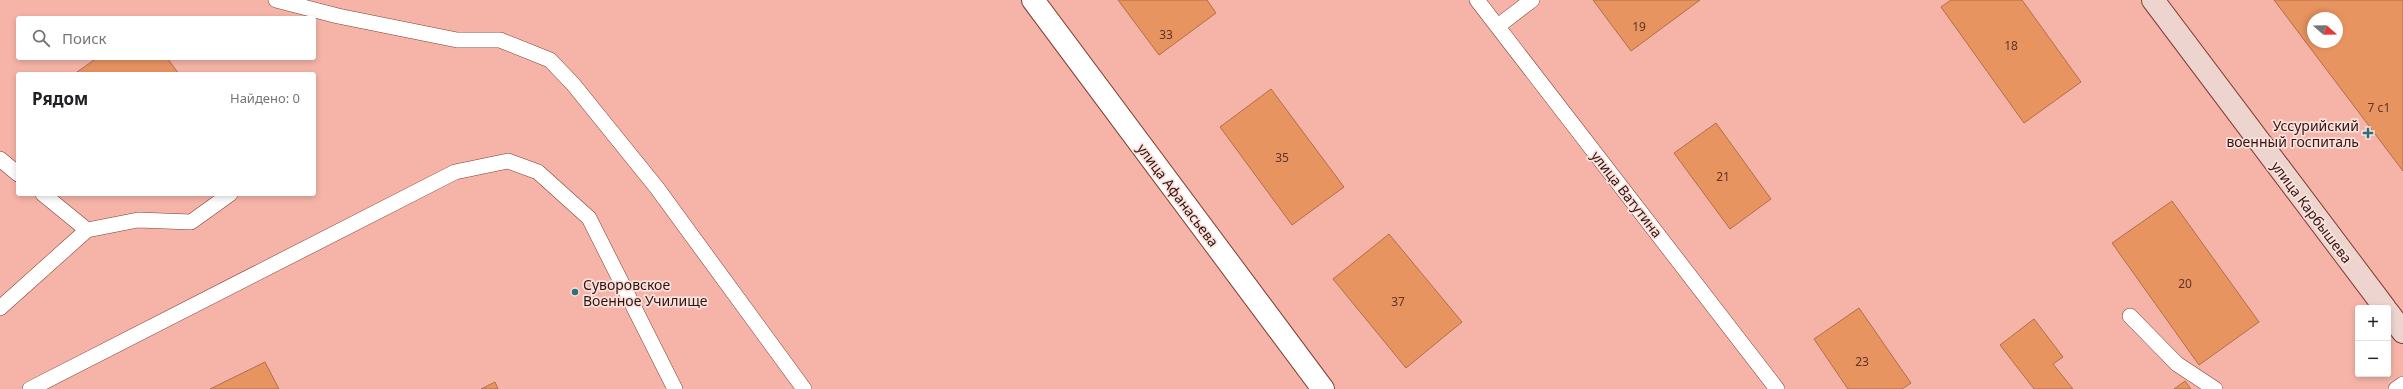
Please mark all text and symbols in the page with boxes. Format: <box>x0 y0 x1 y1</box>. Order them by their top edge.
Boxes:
north arrow <box>2307 12 2343 48</box>
search box <box>16 16 316 60</box>
house number: 19 <box>1632 18 1646 35</box>
house number: 33 <box>1159 26 1173 43</box>
icon: search <box>30 27 52 49</box>
text: Поиск <box>62 28 107 48</box>
house number: 18 <box>2004 37 2018 54</box>
text: Рядом <box>32 87 88 110</box>
text: Найдено: 0 <box>230 89 300 107</box>
house number: 7 с1 <box>2368 99 2390 116</box>
place label: Уссурийский военный госпиталь <box>2226 116 2359 151</box>
marker: Уссурийский военный госпиталь <box>2362 127 2374 139</box>
street label: улица Афанасьева <box>1133 140 1223 250</box>
street label: улица Ватутина <box>1587 147 1667 241</box>
house number: 35 <box>1275 149 1289 166</box>
street label: улица Карбышева <box>2267 157 2357 267</box>
house number: 21 <box>1716 168 1730 185</box>
place label: Суворовское Военное Училище <box>583 275 708 310</box>
house number: 20 <box>2178 275 2192 292</box>
marker: Суворовское Военное Училище <box>570 287 580 297</box>
house number: 37 <box>1391 293 1405 310</box>
map controls <box>2355 305 2391 377</box>
button: + <box>2355 305 2391 341</box>
button: − <box>2355 341 2391 377</box>
house number: 23 <box>1855 353 1869 370</box>

